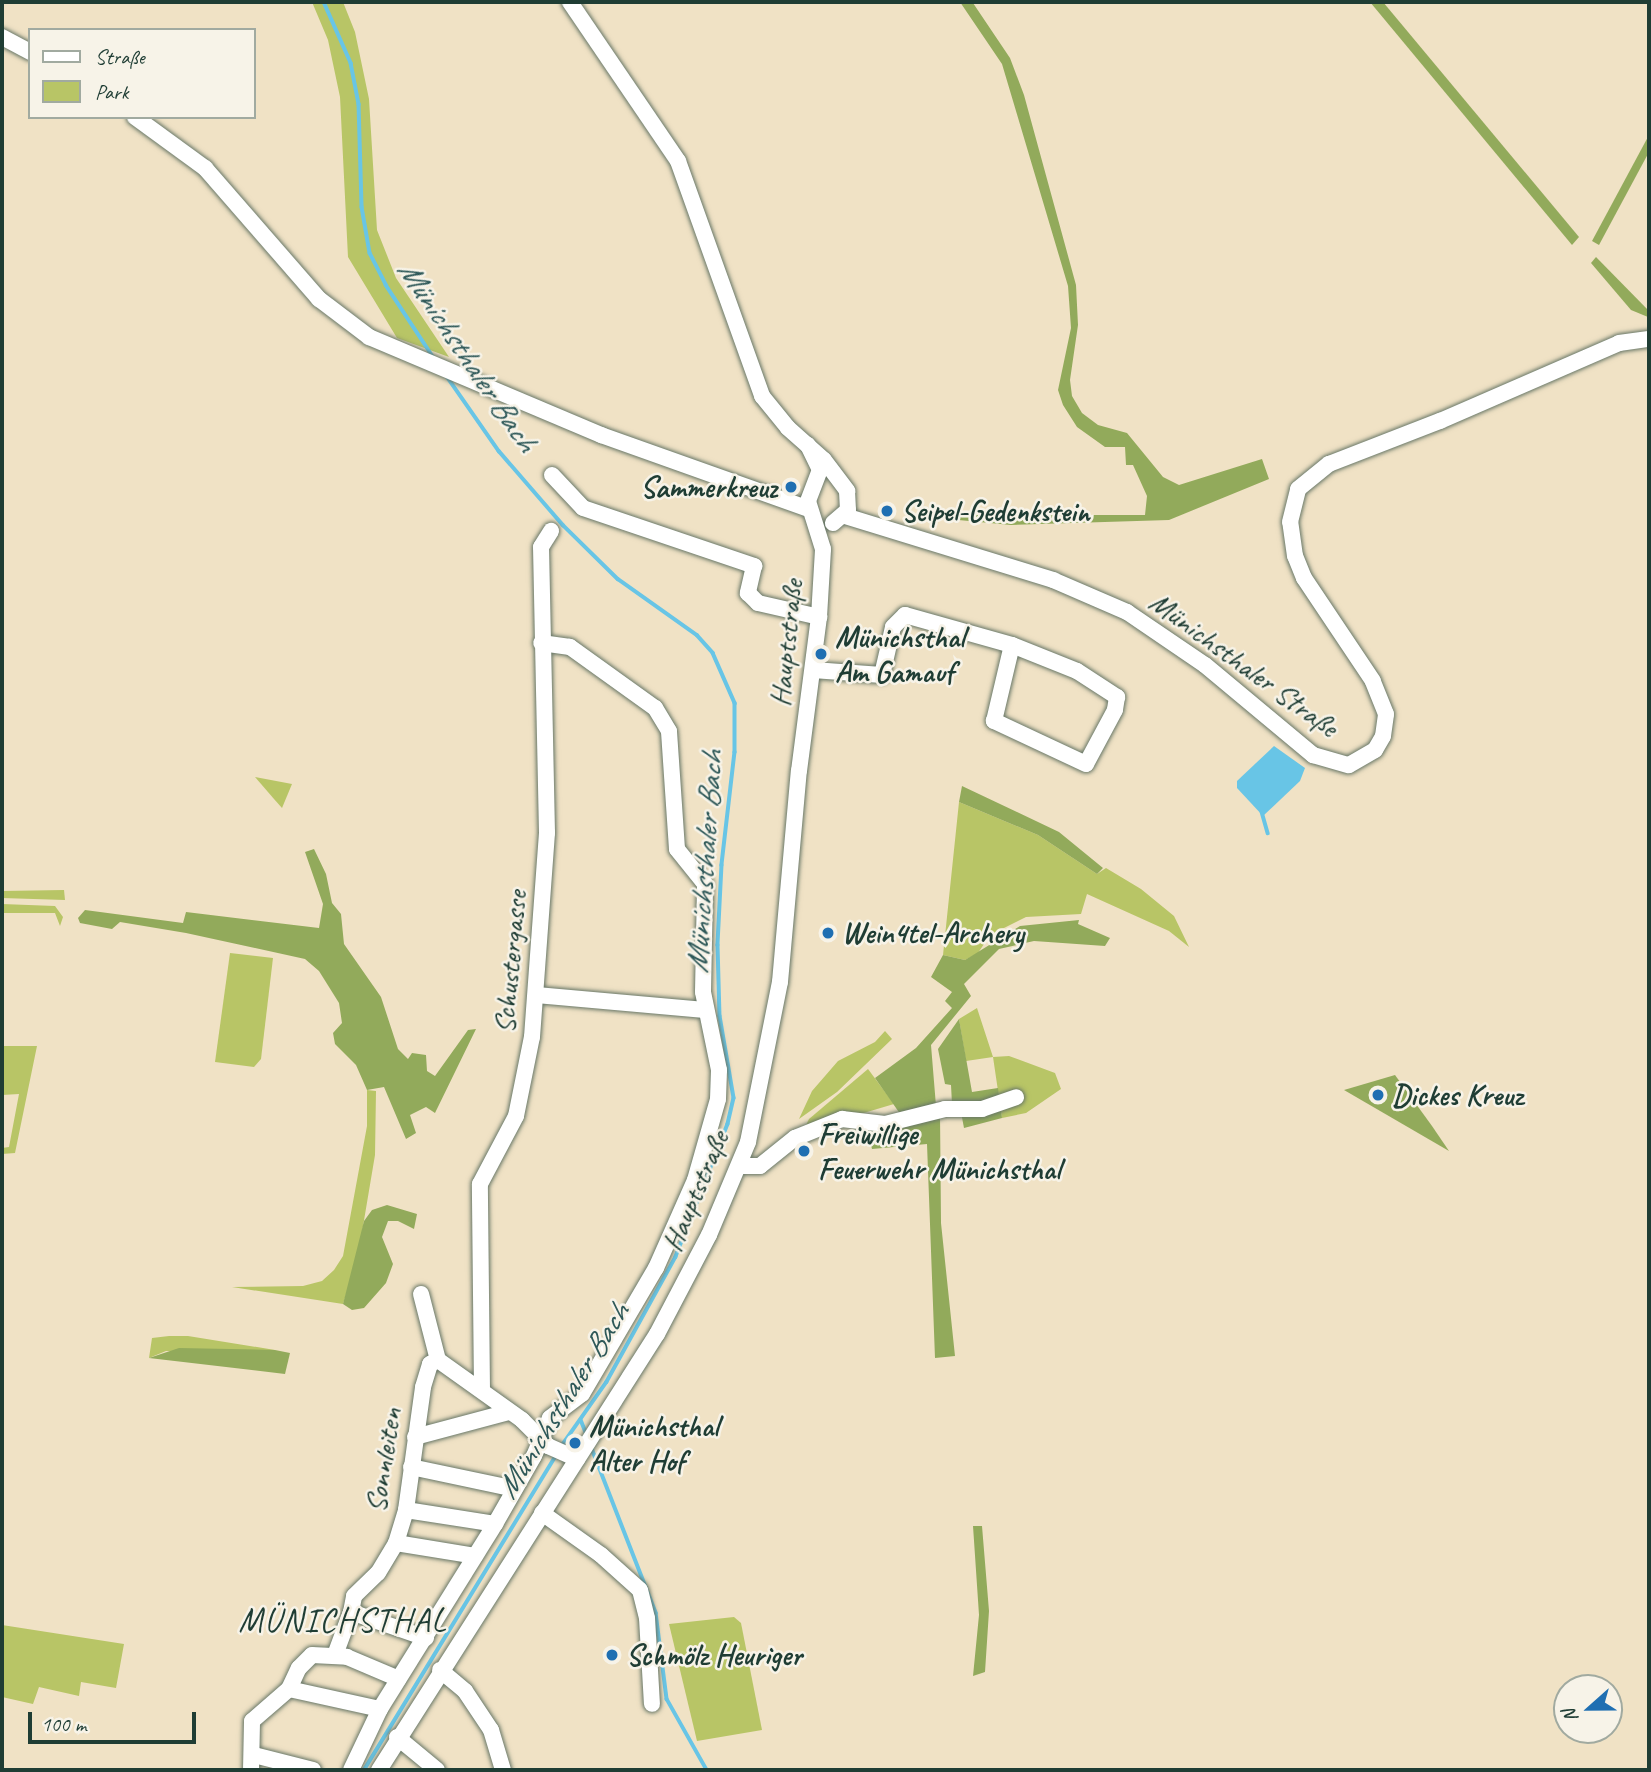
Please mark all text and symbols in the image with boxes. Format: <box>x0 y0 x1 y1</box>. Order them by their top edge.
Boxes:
legend <box>28 28 256 119</box>
text: Straße <box>95 44 145 70</box>
text: Park <box>95 79 128 105</box>
water label: Münichsthaler Bach <box>389 253 545 459</box>
place label: Sammerkreuz <box>640 469 777 505</box>
marker: Sammerkreuz <box>783 479 799 495</box>
place label: Seipel-Gedenkstein <box>901 493 1090 529</box>
marker: Seipel-Gedenkstein <box>879 503 895 519</box>
street label: Hauptstraße <box>761 578 811 708</box>
street label: Münichsthaler Straße <box>1142 583 1346 745</box>
place label: Münichsthal Am Gamauf <box>835 619 964 690</box>
marker: Münichsthal Am Gamauf <box>813 646 829 662</box>
water label: Münichsthaler Bach <box>678 750 732 974</box>
street label: Schustergasse <box>486 889 534 1035</box>
place label: Wein4tel-Archery <box>842 915 1024 951</box>
marker: Wein4tel-Archery <box>820 925 836 941</box>
place label: Dickes Kreuz <box>1392 1077 1522 1113</box>
marker: Dickes Kreuz <box>1370 1087 1386 1103</box>
place label: Freiwillige Feuerwehr Münichsthal <box>818 1116 1060 1186</box>
street label: Hauptstraße <box>654 1125 736 1257</box>
marker: Freiwillige Feuerwehr Münichsthal <box>796 1143 812 1159</box>
water label: Münichsthaler Bach <box>488 1297 638 1505</box>
street label: Sonnleiten <box>357 1405 409 1515</box>
place label: Münichsthal Alter Hof <box>589 1408 718 1478</box>
marker: Münichsthal Alter Hof <box>567 1435 583 1451</box>
district label: MÜNICHSTHAL <box>239 1601 447 1641</box>
place label: Schmölz Heuriger <box>626 1637 802 1673</box>
marker: Schmölz Heuriger <box>604 1647 620 1663</box>
north arrow <box>1553 1674 1623 1744</box>
scale bar <box>32 1698 200 1742</box>
text: N <box>1557 1706 1584 1726</box>
text: 100 m <box>41 1711 86 1737</box>

